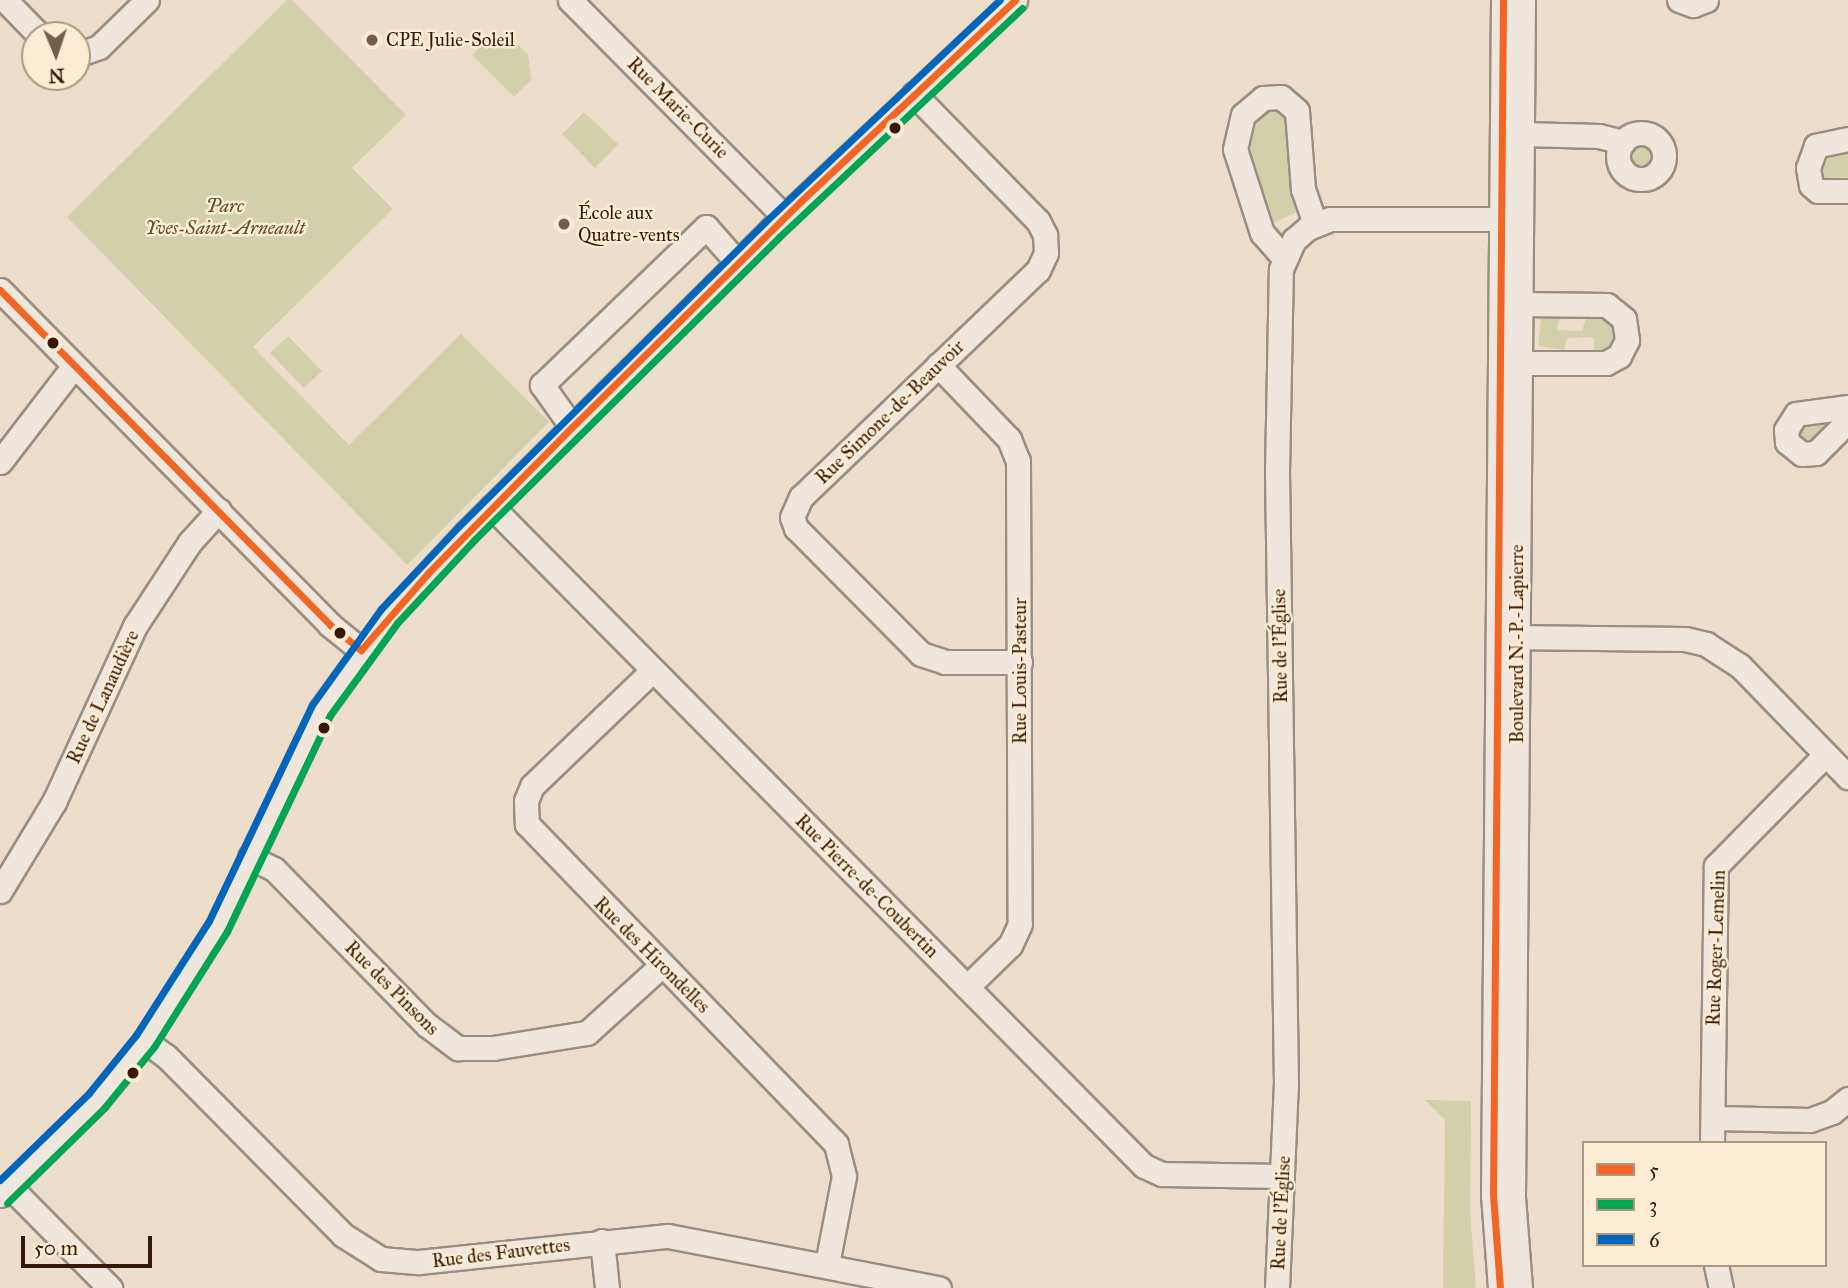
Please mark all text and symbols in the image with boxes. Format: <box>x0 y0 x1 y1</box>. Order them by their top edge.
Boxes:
north arrow <box>21 21 91 91</box>
place label: CPE Julie-Soleil <box>386 29 515 51</box>
marker: CPE Julie-Soleil <box>364 32 380 48</box>
street label: Rue Marie-Curie <box>623 53 733 163</box>
text: N <box>48 64 65 87</box>
unlabelled marker <box>888 121 902 135</box>
park label: Parc Yves-Saint-Arneault <box>145 195 305 239</box>
place label: École aux Quatre-vents <box>578 202 680 246</box>
marker: École aux Quatre-vents <box>556 216 572 232</box>
street label: Rue Simone-de-Beauvoir <box>811 335 969 489</box>
unlabelled marker <box>46 336 60 350</box>
street label: Boulevard N.-P.-Lapierre <box>1506 545 1528 743</box>
street label: Rue de l'Église <box>1268 589 1292 703</box>
street label: Rue Louis-Pasteur <box>1009 598 1031 744</box>
unlabelled marker <box>333 626 347 640</box>
street label: Rue de Lanaudière <box>62 627 144 767</box>
unlabelled marker <box>317 721 331 735</box>
street label: Rue Pierre-de-Coubertin <box>790 809 944 963</box>
street label: Rue Roger-Lemelin <box>1702 869 1730 1027</box>
street label: Rue des Hirondelles <box>589 892 715 1018</box>
street label: Rue des Pinsons <box>340 936 444 1040</box>
unlabelled marker <box>126 1066 140 1080</box>
legend <box>1582 1141 1827 1267</box>
street label: Rue de l'Église <box>1267 1155 1295 1271</box>
text: 5 <box>1649 1157 1659 1183</box>
text: 3 <box>1649 1192 1657 1218</box>
scale bar <box>24 1222 156 1266</box>
text: 6 <box>1649 1227 1660 1253</box>
street label: Rue des Fauvettes <box>431 1233 571 1273</box>
text: 50 m <box>34 1235 78 1261</box>

